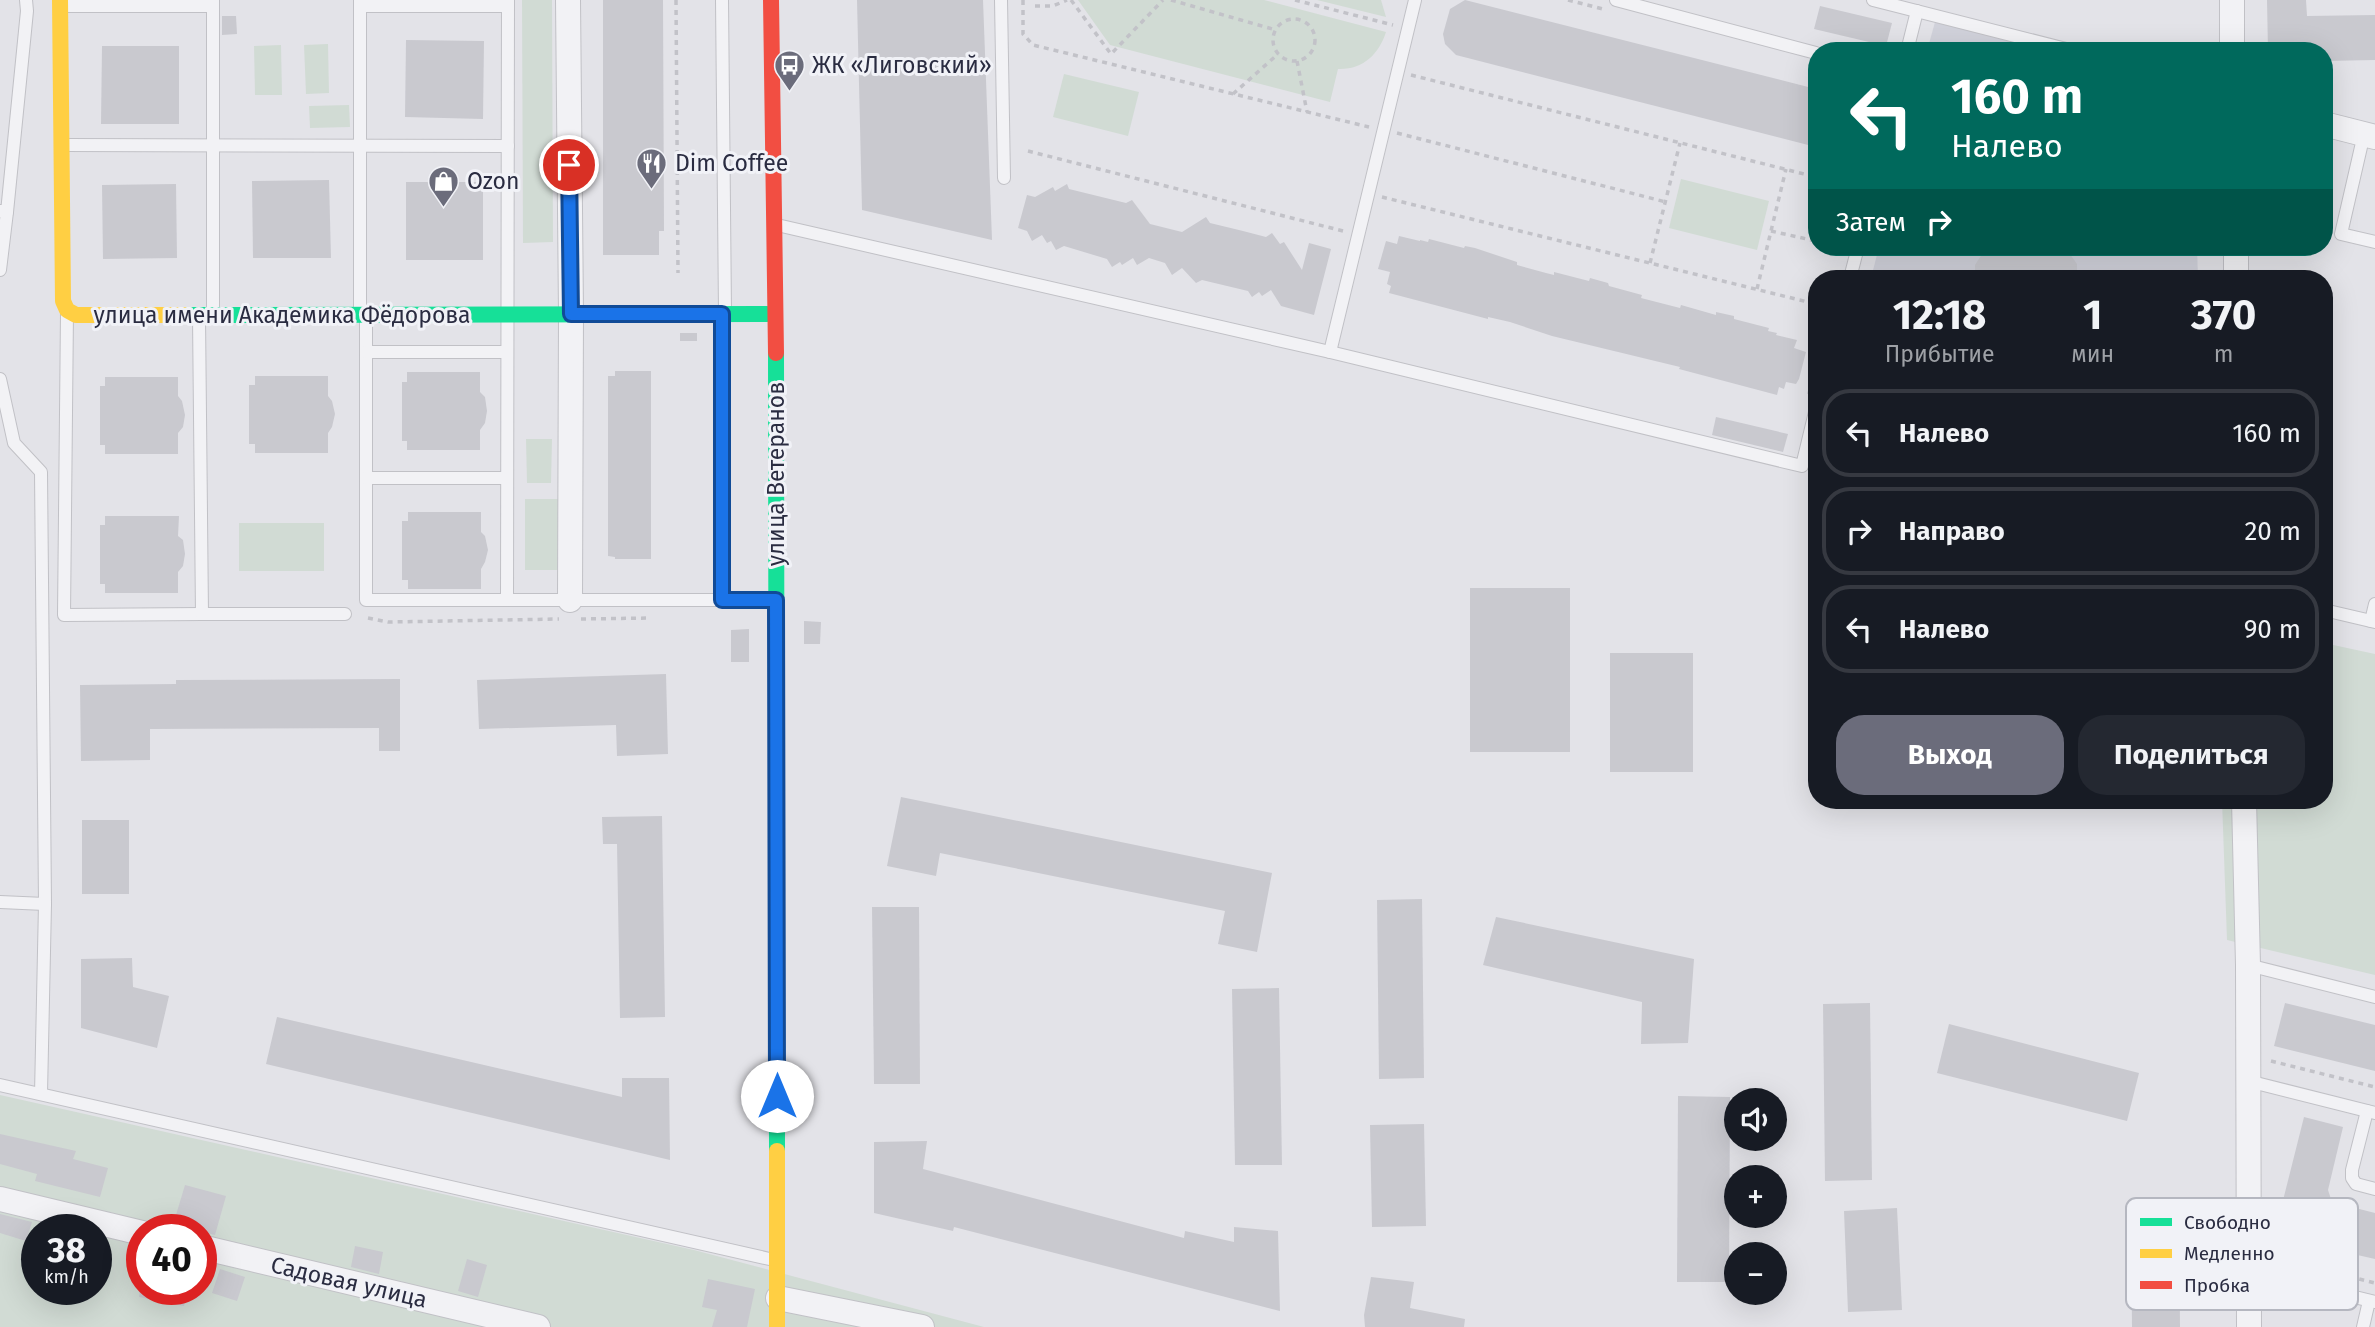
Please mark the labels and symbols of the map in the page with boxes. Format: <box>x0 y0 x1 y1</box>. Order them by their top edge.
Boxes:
bus stop icon: ЖК «Лиговский» <box>772 48 806 92</box>
place label: ЖК «Лиговский» <box>812 51 992 79</box>
pin <box>539 135 599 195</box>
restaurant icon: Dim Coffee <box>635 146 669 190</box>
place label: Dim Coffee <box>675 149 788 177</box>
shop icon: Ozon <box>427 164 461 208</box>
place label: Ozon <box>467 167 520 195</box>
street label: улица имени Академика Фёдорова <box>93 301 471 329</box>
street label: улица Ветеранов <box>762 382 790 566</box>
position arrow <box>740 1059 814 1133</box>
legend <box>2126 1198 2358 1310</box>
text: Свободно <box>2184 1211 2271 1234</box>
speed limit sign: 40 <box>126 1214 217 1305</box>
text: Медленно <box>2184 1242 2275 1265</box>
street label: Садовая улица <box>268 1250 430 1314</box>
text: Пробка <box>2184 1274 2250 1297</box>

